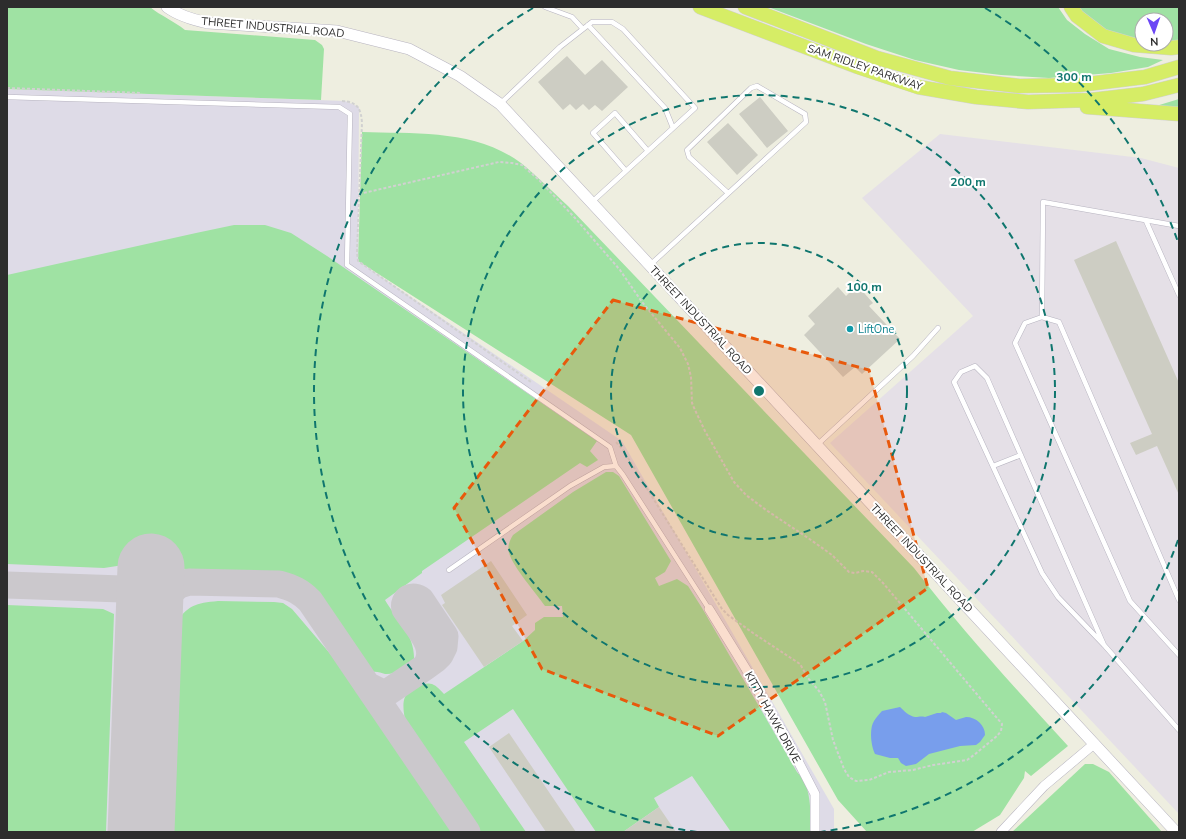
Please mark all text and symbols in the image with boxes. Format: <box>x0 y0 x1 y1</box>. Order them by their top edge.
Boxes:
north arrow <box>1134 12 1174 52</box>
street label: THREET INDUSTRIAL ROAD <box>201 14 345 41</box>
text: N <box>1150 34 1159 49</box>
street label: SAM RIDLEY PARKWAY <box>805 41 925 94</box>
text: 300 m <box>1056 69 1092 85</box>
text: 200 m <box>950 174 986 190</box>
street label: THREET INDUSTRIAL ROAD <box>646 263 755 378</box>
text: 100 m <box>846 279 882 295</box>
place label: LiftOne <box>858 322 894 337</box>
marker: LiftOne <box>845 324 855 334</box>
centre of rings <box>752 384 766 398</box>
street label: THREET INDUSTRIAL ROAD <box>867 501 976 616</box>
street label: KITTY HAWK DRIVE <box>741 669 804 766</box>

